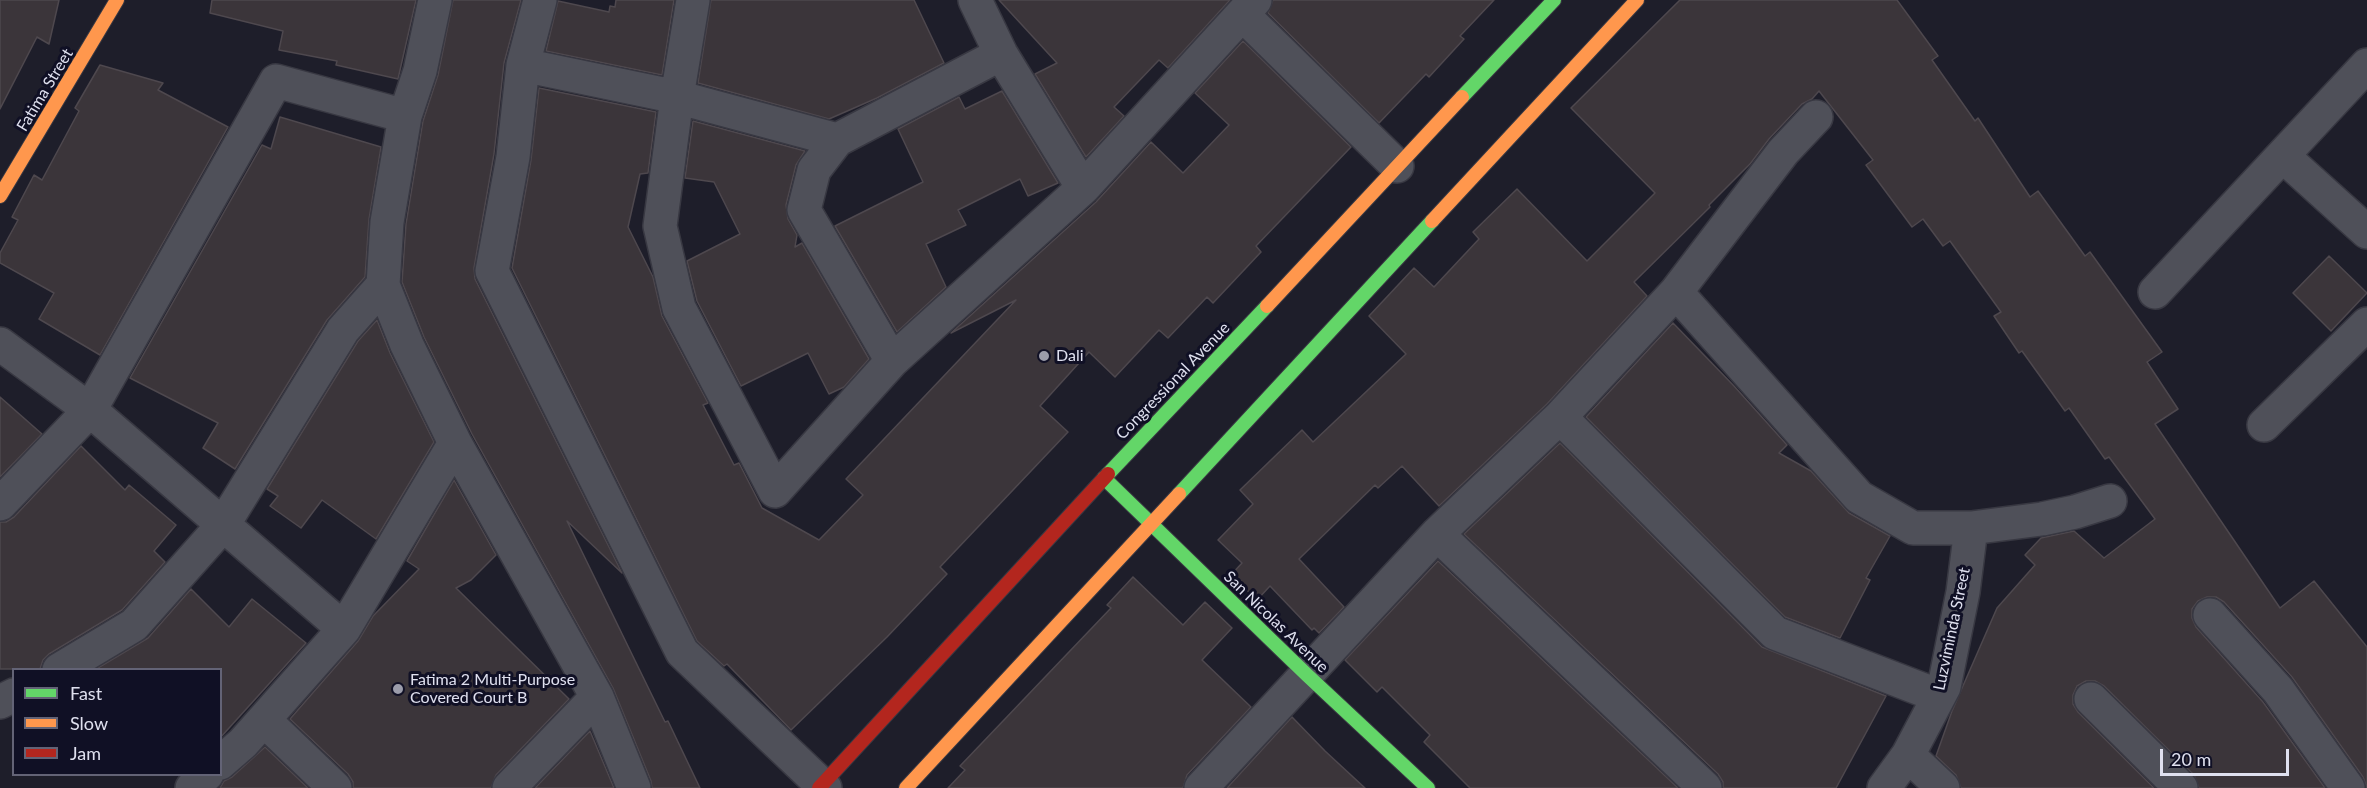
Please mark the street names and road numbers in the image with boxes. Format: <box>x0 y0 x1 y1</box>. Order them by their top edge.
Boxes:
street label: Fatima Street <box>13 45 77 135</box>
street label: Congressional Avenue <box>1112 318 1234 444</box>
street label: Luzviminda Street <box>1930 566 1974 692</box>
street label: San Nicolas Avenue <box>1220 567 1332 677</box>

